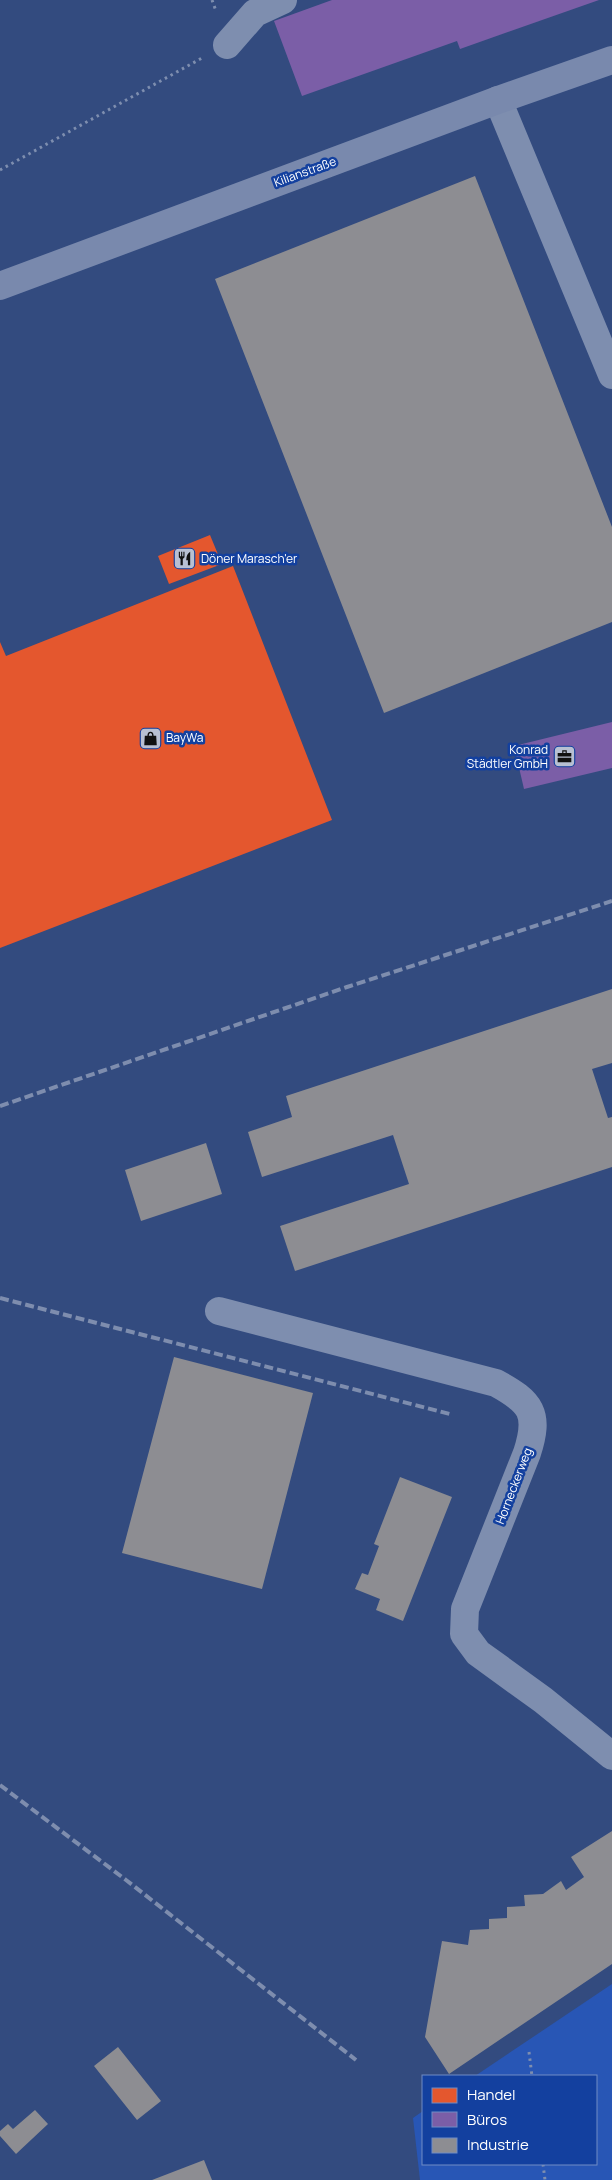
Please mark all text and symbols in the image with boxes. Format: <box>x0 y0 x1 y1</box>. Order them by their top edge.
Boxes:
street label: Kilianstraße <box>271 152 338 191</box>
restaurant icon: Döner Marasch'er <box>173 547 197 571</box>
place label: Döner Marasch'er <box>201 550 298 567</box>
shop icon: BayWa <box>138 726 162 750</box>
place label: BayWa <box>166 729 203 746</box>
place label: Konrad Städtler GmbH <box>467 741 548 772</box>
office icon: Konrad Städtler GmbH <box>552 745 576 769</box>
street label: Horneckerweg <box>491 1445 536 1527</box>
legend <box>422 2075 597 2165</box>
text: Handel <box>467 2084 516 2105</box>
text: Büros <box>467 2109 507 2130</box>
text: Industrie <box>467 2134 529 2155</box>

